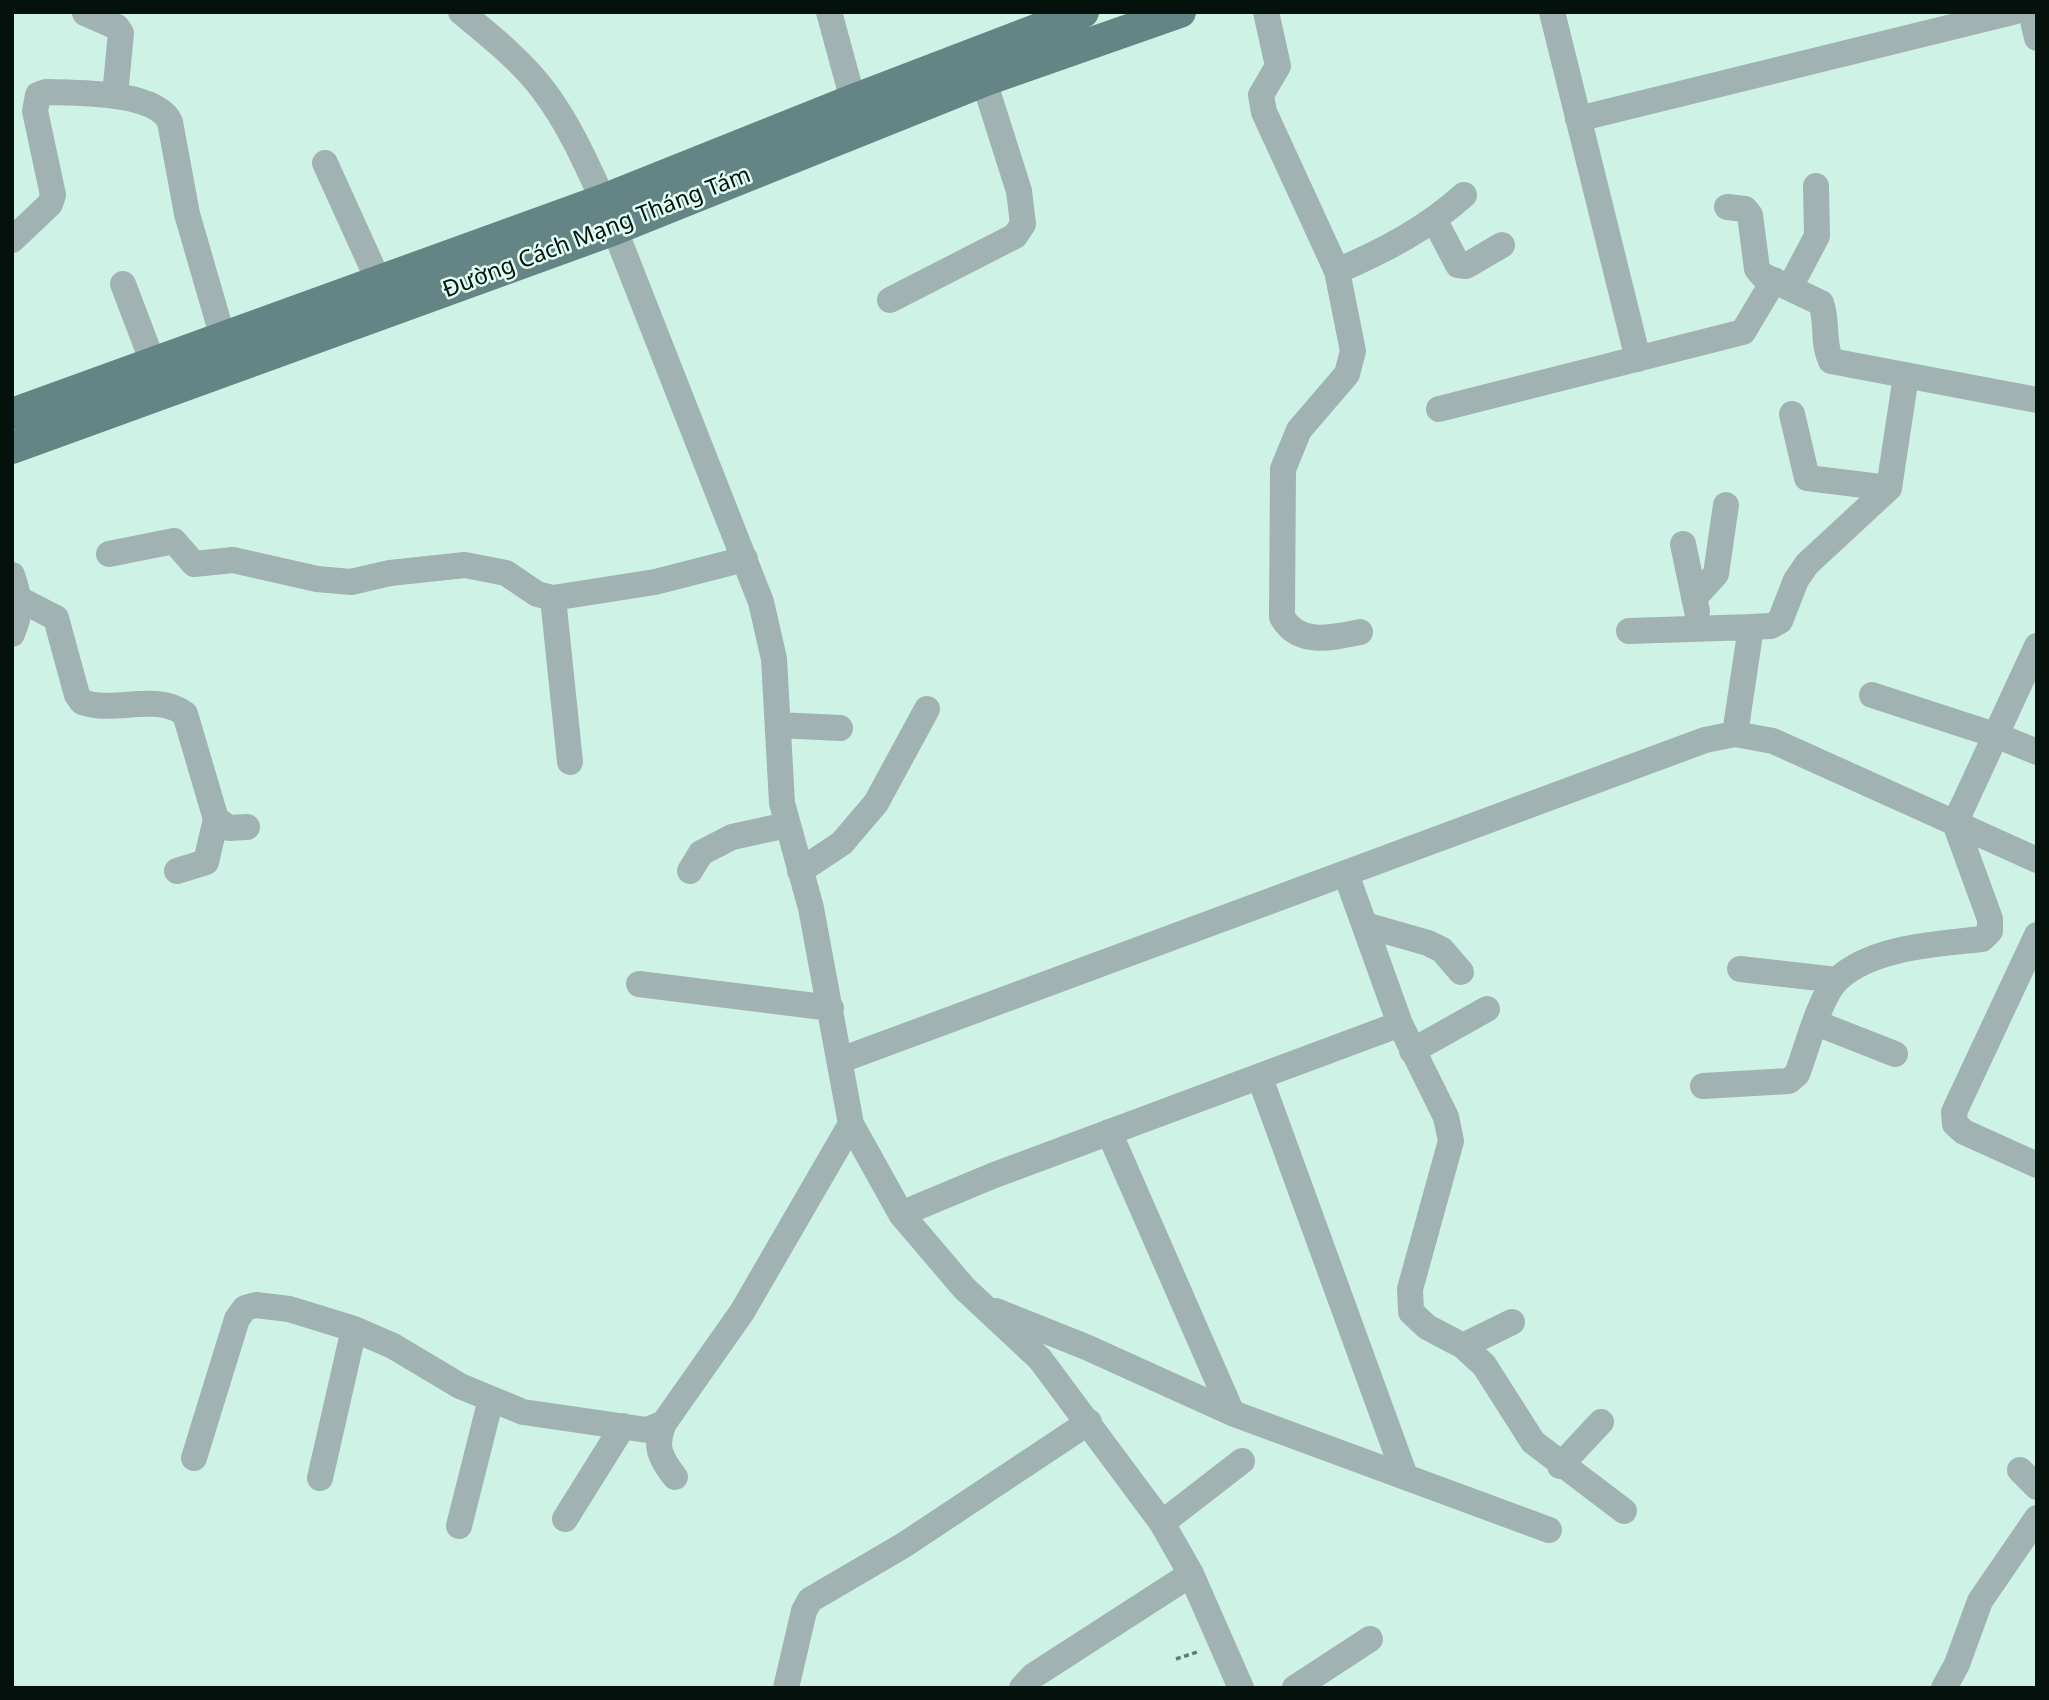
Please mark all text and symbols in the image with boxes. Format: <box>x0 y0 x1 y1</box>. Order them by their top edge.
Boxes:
street label: Đường Cách Mạng Tháng Tám <box>439 161 755 305</box>

